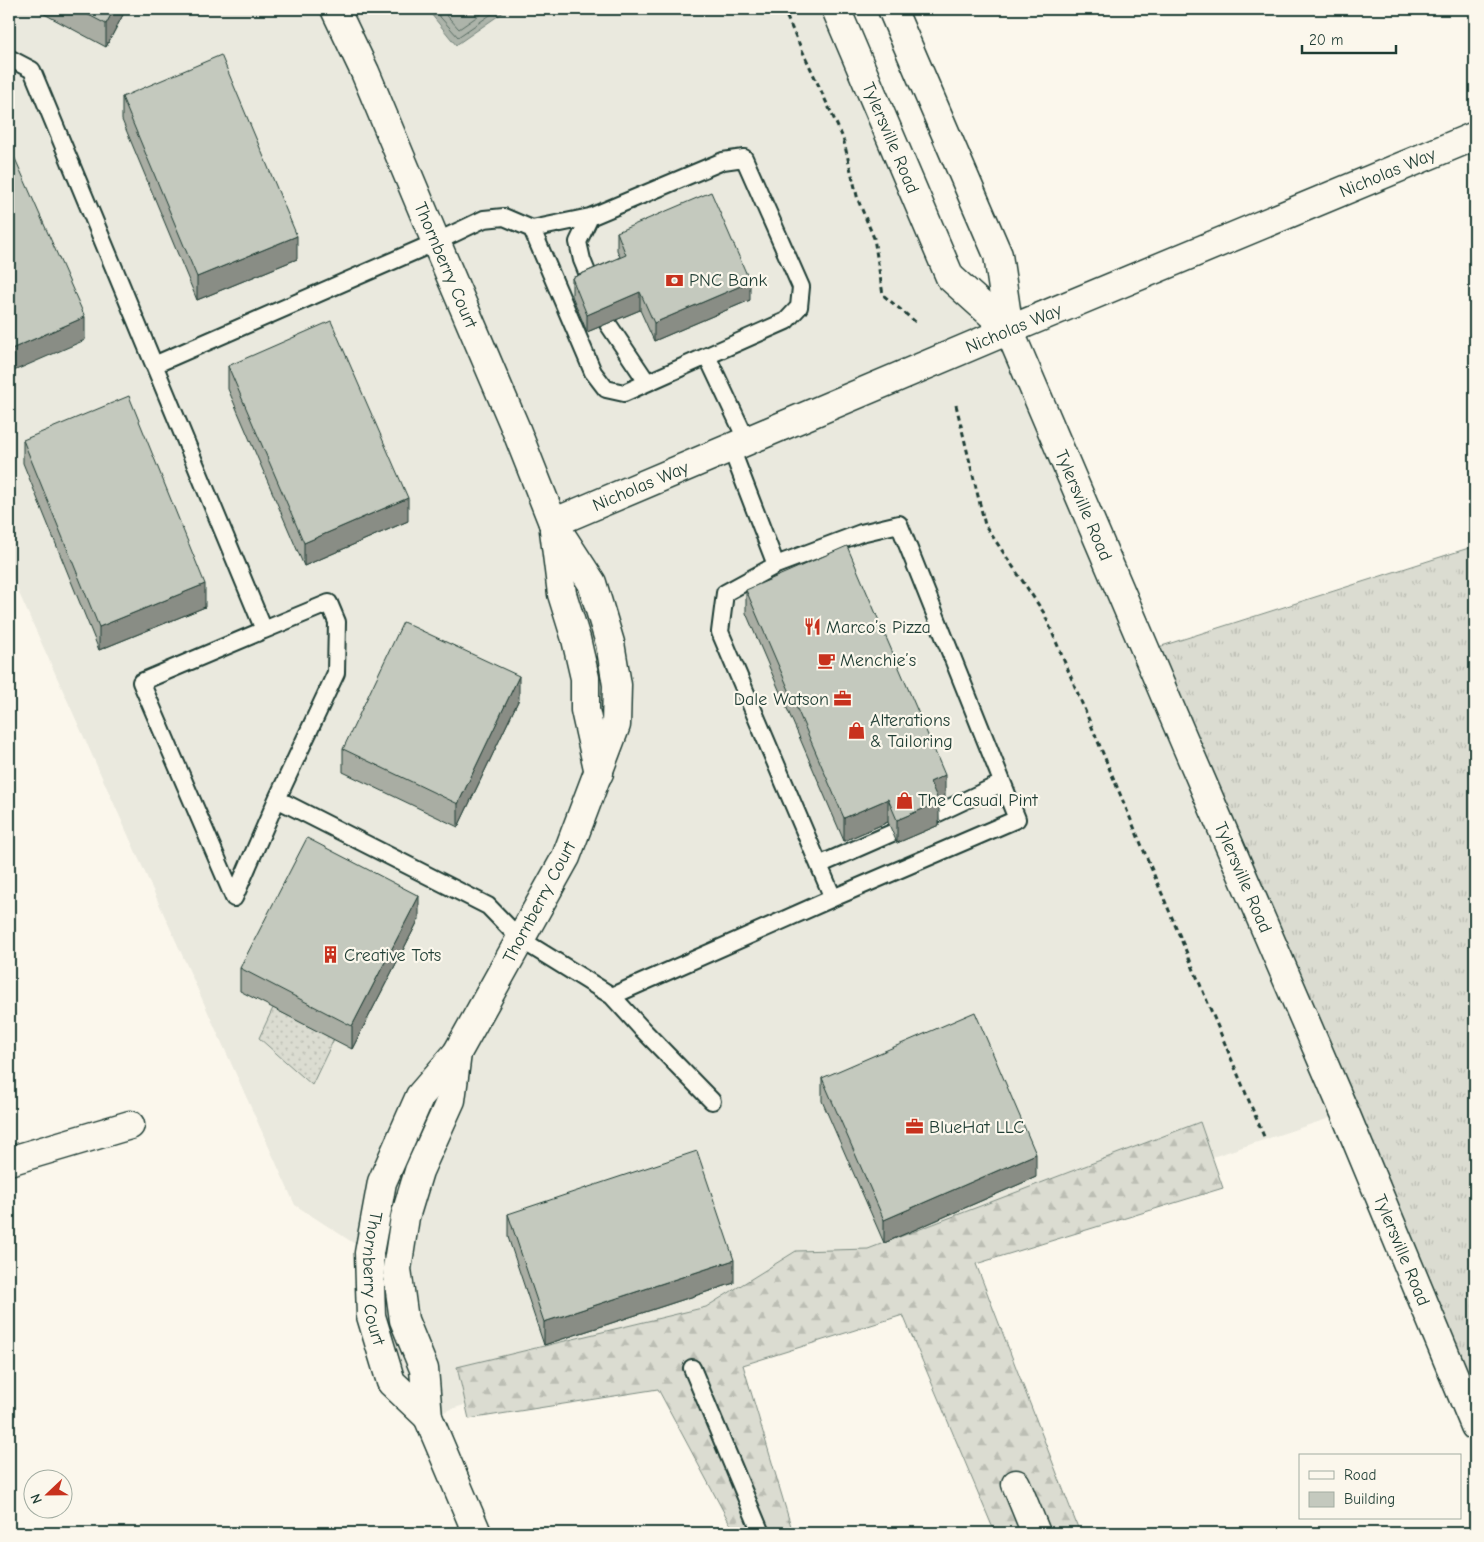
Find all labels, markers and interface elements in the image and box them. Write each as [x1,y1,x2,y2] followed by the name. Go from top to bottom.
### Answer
[1302,22,1395,54] scale bar
[1309,31,1343,49] text: 20 m
[857,79,923,197] street label: Tylersville Road
[1336,143,1440,202] street label: Nicholas Way
[409,199,482,332] street label: Thornberry Court
[665,270,685,290] bank icon: PNC Bank
[689,270,767,291] place label: PNC Bank
[962,299,1066,358] street label: Nicholas Way
[1050,447,1116,564] street label: Tylersville Road
[589,456,693,516] street label: Nicholas Way
[802,617,822,637] restaurant icon: Marco’s Pizza
[826,617,931,638] place label: Marco’s Pizza
[816,650,836,670] cafe icon: Menchie’s
[840,650,916,671] place label: Menchie’s
[734,689,829,710] place label: Dale Watson
[833,689,853,709] office icon: Dale Watson
[870,710,953,752] place label: Alterations & Tailoring
[846,720,866,740] shop icon: Alterations & Tailoring
[894,790,914,810] shop icon: The Casual Pint
[918,790,1038,811] place label: The Casual Pint
[1210,819,1276,936] street label: Tylersville Road
[499,837,581,967] street label: Thornberry Court
[320,945,340,965] building icon: Creative Tots
[344,945,441,966] place label: Creative Tots
[905,1117,925,1137] office icon: BlueHat LLC
[929,1117,1024,1138] place label: BlueHat LLC
[1369,1191,1434,1309] street label: Tylersville Road
[358,1210,389,1349] street label: Thornberry Court
[1299,1454,1462,1520] legend
[1344,1466,1376,1484] text: Road
[22,1470,72,1520] north arrow
[1344,1490,1395,1508] text: Building
[27,1491,46,1506] text: N

